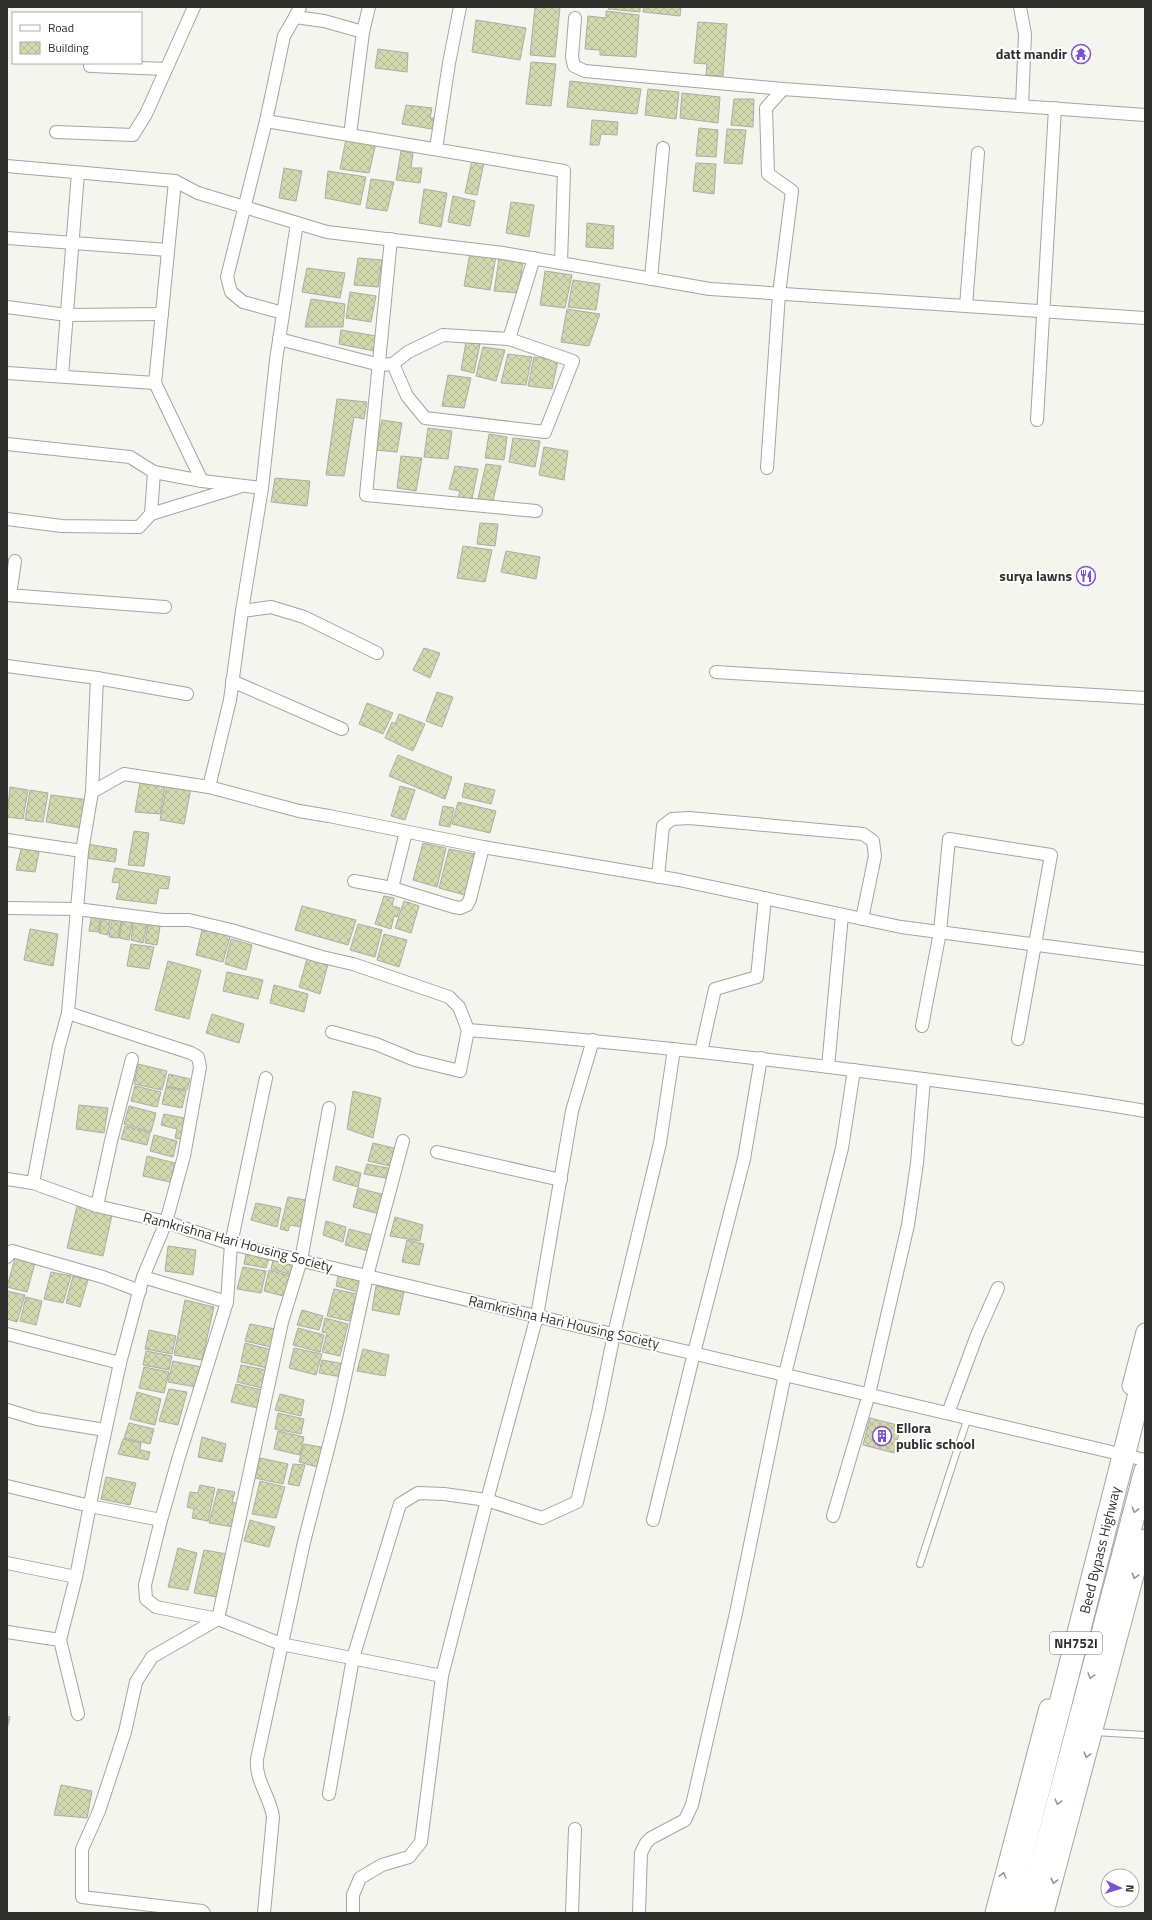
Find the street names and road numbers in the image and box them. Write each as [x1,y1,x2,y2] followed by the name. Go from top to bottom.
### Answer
[141,1206,335,1277] street label: Ramkrishna Hari Housing Society
[467,1289,662,1354] street label: Ramkrishna Hari Housing Society
[1074,1484,1126,1616] street label: Beed Bypass Highway
[1050,1632,1102,1654] road number: NH752I

